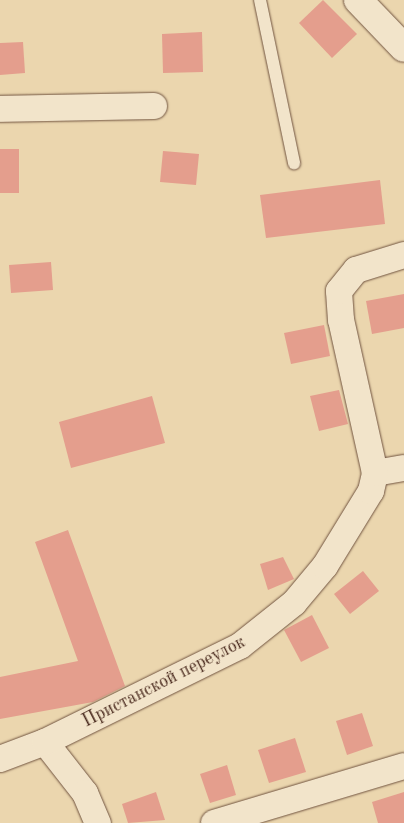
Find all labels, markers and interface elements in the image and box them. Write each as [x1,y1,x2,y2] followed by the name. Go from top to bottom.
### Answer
[79,631,249,733] street label: Пристанской переулок

